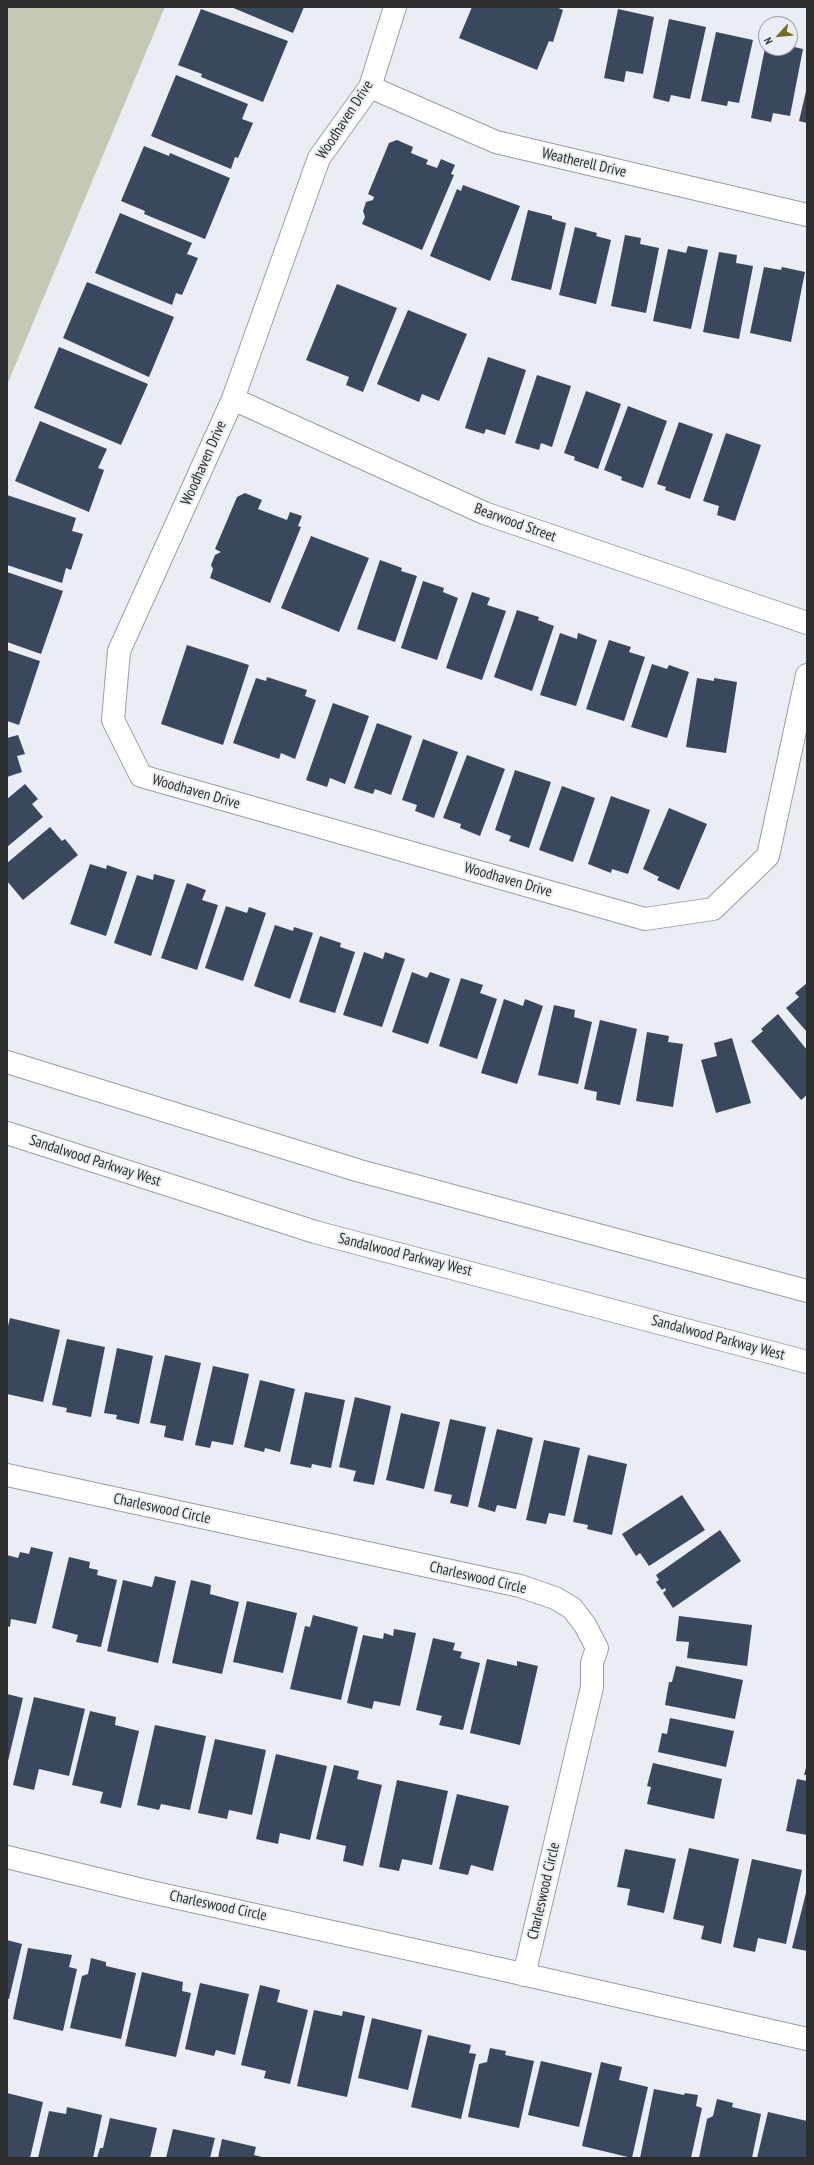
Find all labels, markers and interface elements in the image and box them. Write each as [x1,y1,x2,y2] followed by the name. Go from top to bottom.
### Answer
[758,16,798,56] north arrow
[761,35,776,47] text: N
[313,77,377,163] street label: Woodhaven Drive
[540,145,628,181] street label: Weatherell Drive
[177,418,231,508] street label: Woodhaven Drive
[472,500,558,546] street label: Bearwood Street
[150,771,242,813] street label: Woodhaven Drive
[462,859,554,901] street label: Woodhaven Drive
[27,1131,163,1191] street label: Sandalwood Parkway West
[336,1230,474,1280] street label: Sandalwood Parkway West
[649,1312,787,1364] street label: Sandalwood Parkway West
[112,1490,212,1528] street label: Charleswood Circle
[428,1558,528,1598] street label: Charleswood Circle
[524,1841,564,1941] street label: Charleswood Circle
[168,1887,268,1925] street label: Charleswood Circle

